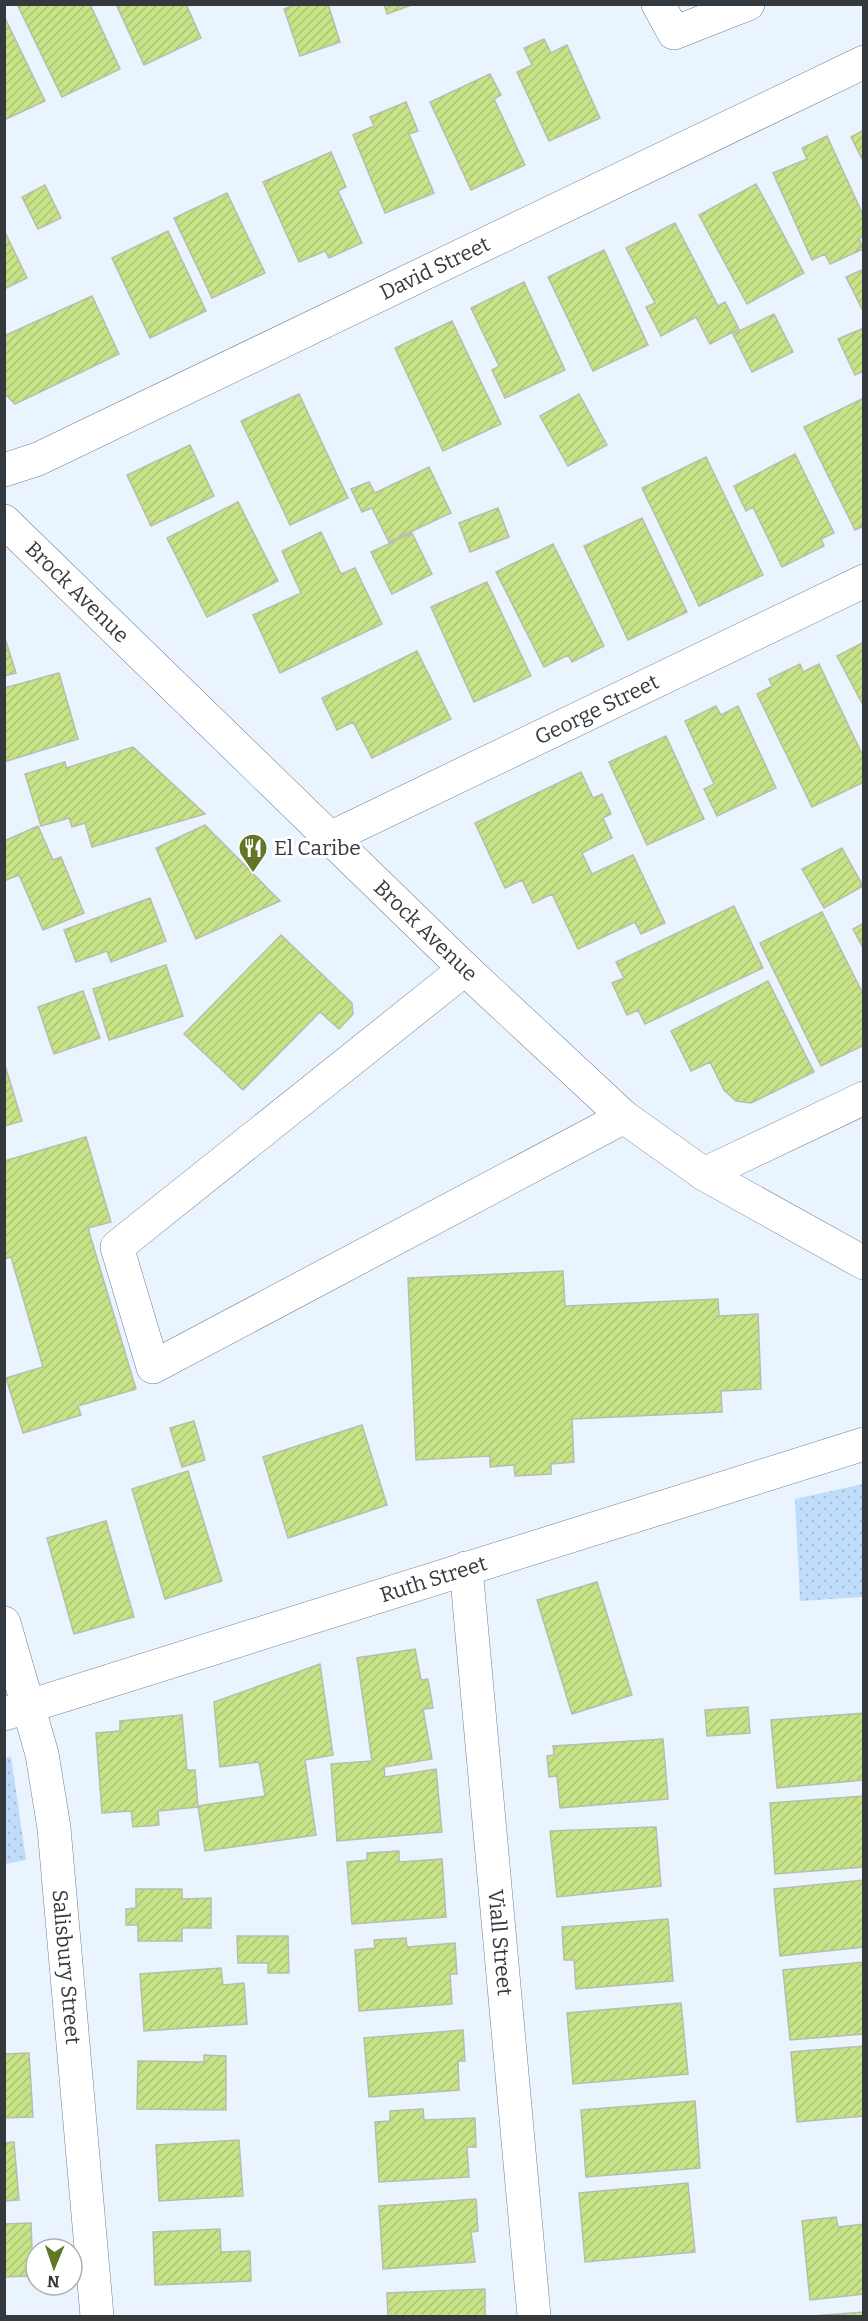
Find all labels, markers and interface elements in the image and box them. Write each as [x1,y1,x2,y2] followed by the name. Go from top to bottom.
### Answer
[376,231,494,306] street label: David Street
[20,536,134,648] street label: Brock Avenue
[531,669,663,750] street label: George Street
[237,832,269,874] restaurant icon: El Caribe
[274,835,361,861] place label: El Caribe
[368,875,483,987] street label: Brock Avenue
[377,1550,490,1608] street label: Ruth Street
[482,1888,518,1997] street label: Viall Street
[46,1889,86,2046] street label: Salisbury Street
[24,2237,84,2297] north arrow
[47,2272,60,2291] text: N

